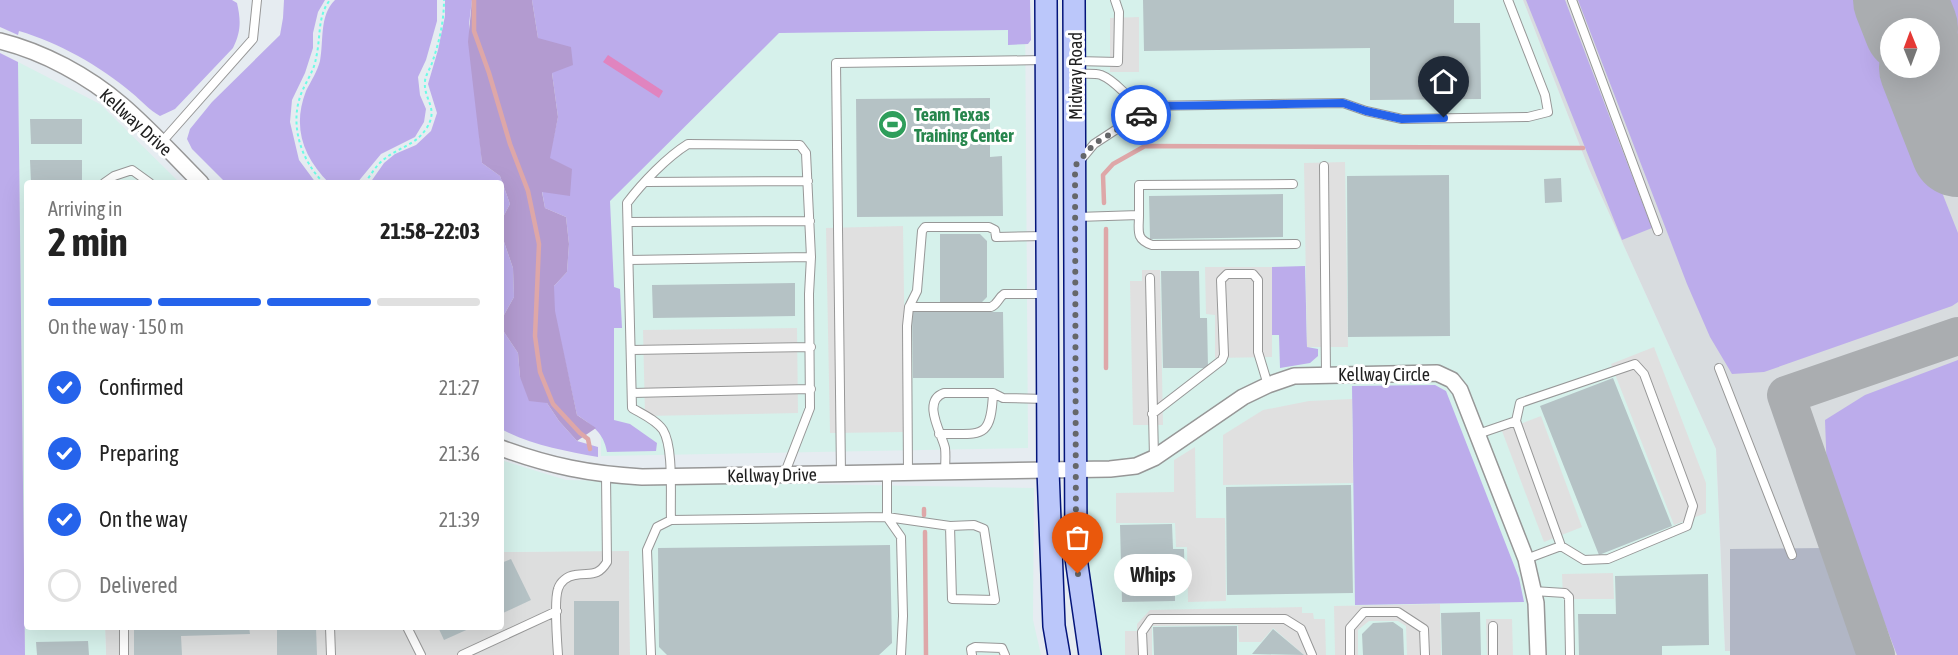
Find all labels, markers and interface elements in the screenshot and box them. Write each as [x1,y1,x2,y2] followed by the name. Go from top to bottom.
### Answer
[1880,18,1940,78] north arrow
[1880,18,1940,78] map controls
[1065,32,1086,120] street label: Midway Road
[1418,56,1469,118] pin
[1427,65,1460,98] icon: home
[96,84,176,160] street label: Kellway Drive
[1111,85,1171,145] courier
[1125,99,1158,132] icon: car
[914,104,1014,146] place label: Team Texas Training Center
[877,108,909,140] sports icon: Team Texas Training Center
[48,197,122,220] text: Arriving in
[380,218,480,244] text: 21:58–22:03
[48,220,128,264] text: 2 min
[48,315,184,338] text: On the way · 150 m
[1338,364,1430,385] street label: Kellway Circle
[48,371,81,404] icon: check
[99,374,184,400] text: Confirmed
[439,376,480,399] text: 21:27
[48,437,81,470] icon: check
[99,440,179,466] text: Preparing
[439,442,480,465] text: 21:36
[727,464,817,486] street label: Kellway Drive
[48,503,81,536] icon: check
[99,506,188,532] text: On the way
[439,508,480,531] text: 21:39
[1052,512,1103,574] pin
[1061,521,1094,554] icon: bag
[1114,553,1192,595] callout: Whips
[1130,563,1176,586] text: Whips
[99,572,178,598] text: Delivered

